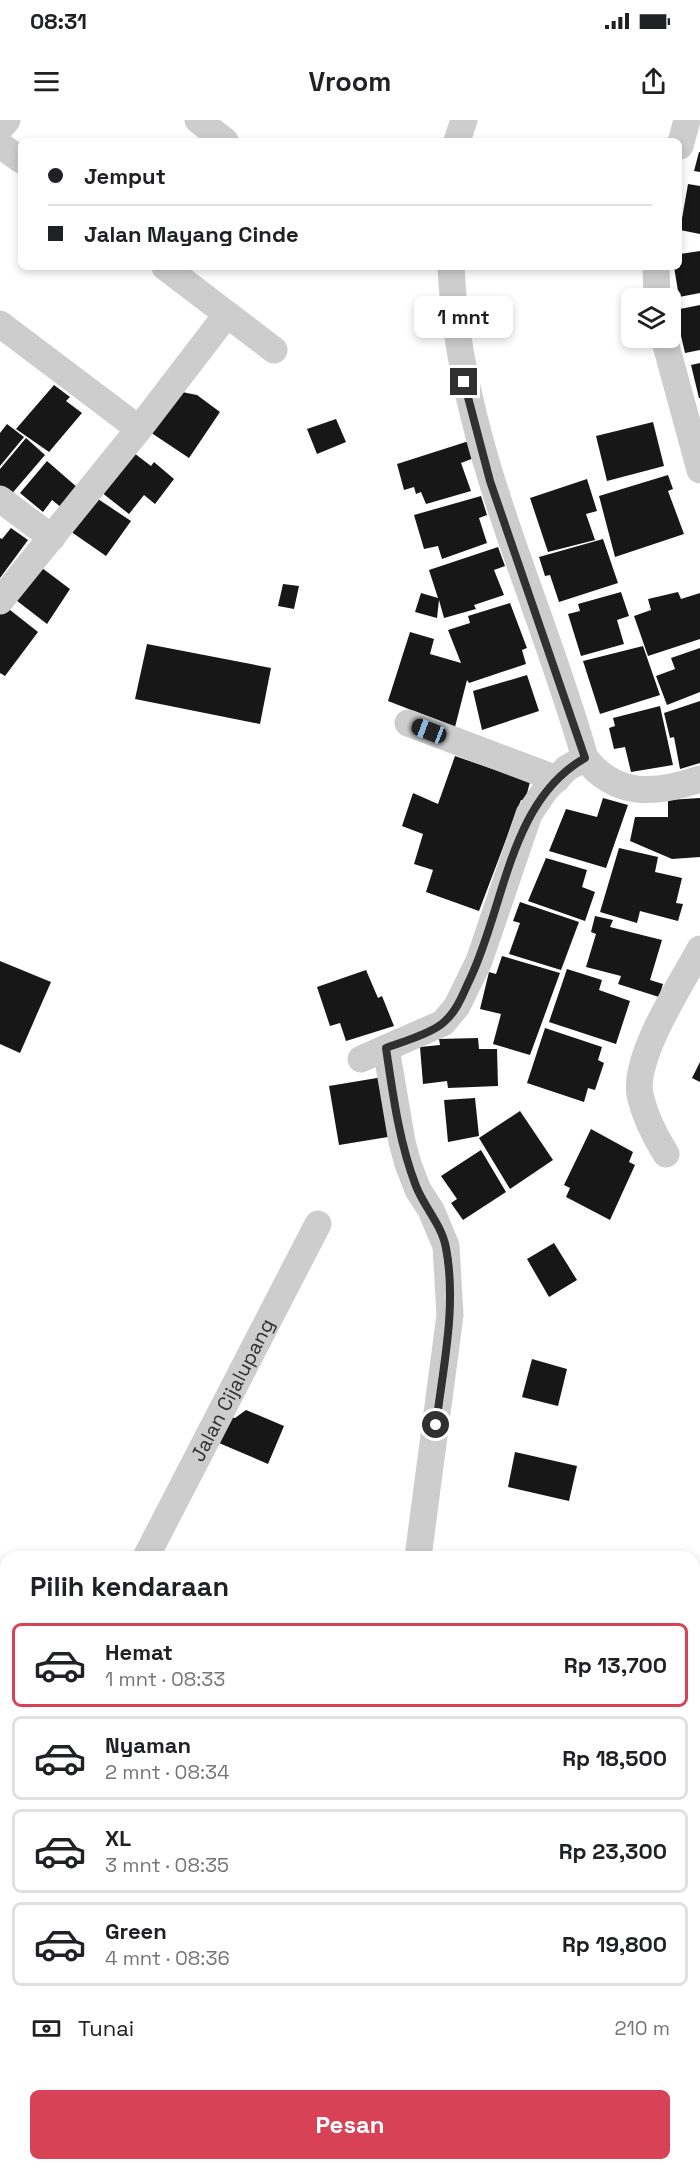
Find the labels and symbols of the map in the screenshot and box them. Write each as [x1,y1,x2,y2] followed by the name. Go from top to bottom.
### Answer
[414,295,514,337] callout: 1 mnt
[450,368,477,395] route end
[409,716,449,746] car
[185,1314,280,1466] street label: Jalan Cijalupang
[422,1411,449,1438] route start

